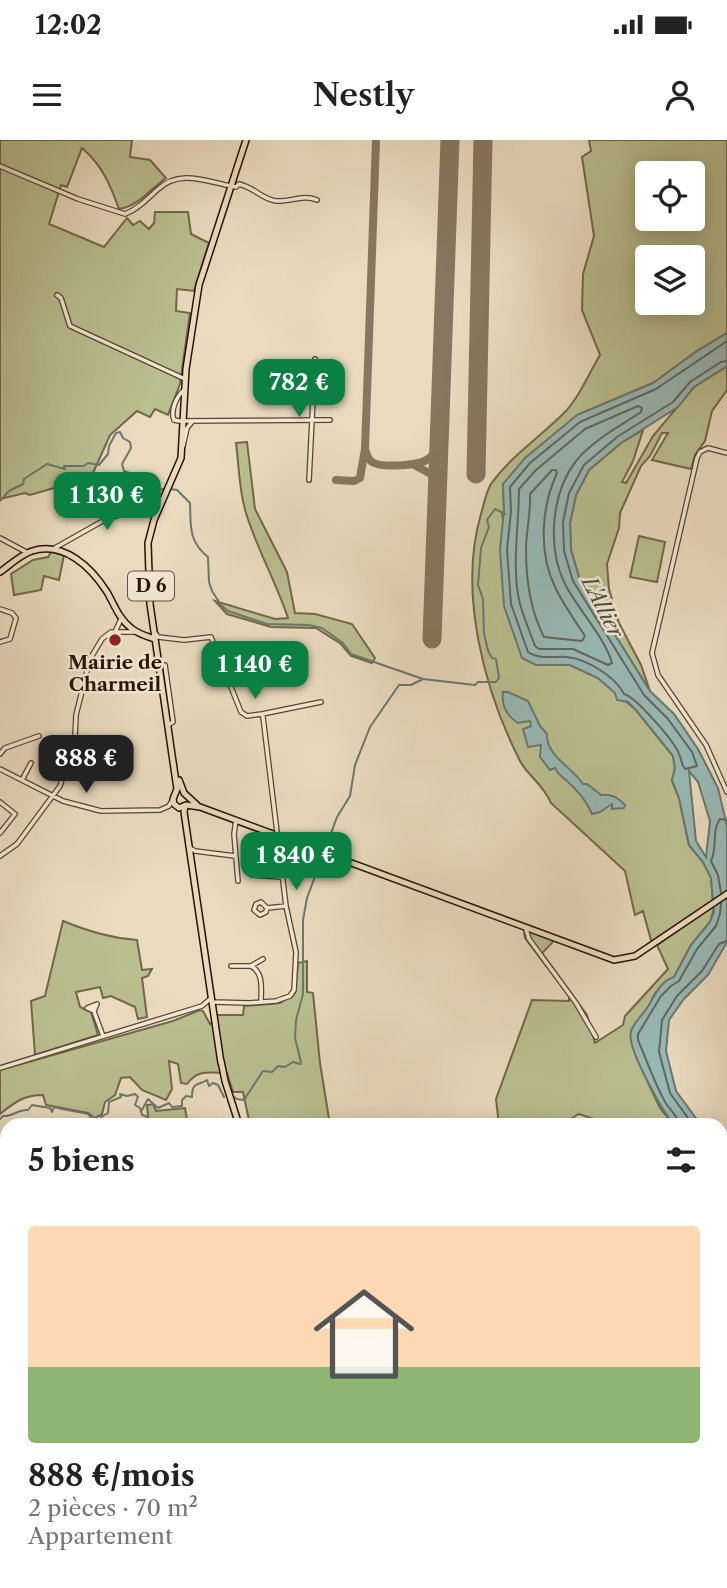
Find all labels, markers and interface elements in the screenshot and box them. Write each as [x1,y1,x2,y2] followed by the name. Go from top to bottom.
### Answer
[35,9,102,41] text: 12:02
[313,75,414,114] text: Nestly
[28,76,66,114] icon: menu
[661,76,699,114] icon: person
[635,161,705,315] map controls
[635,161,705,231] button: locate
[635,245,705,315] button: layers
[250,359,348,419] pin: 782 €
[269,368,329,396] text: 782 €
[42,472,172,532] pin: 1 130 €
[70,481,144,509] text: 1 130 €
[576,570,630,643] water label: L'Allier
[128,572,174,601] road number: D 6
[107,632,123,648] marker: Mairie de Charmeil
[190,642,320,701] pin: 1 140 €
[217,650,293,678] text: 1 140 €
[68,651,162,696] place label: Mairie de Charmeil
[37,736,135,795] pin: 888 €
[55,744,117,772] text: 888 €
[231,832,361,892] pin: 1 840 €
[257,841,335,869] text: 1 840 €
[662,1141,700,1179] icon: filters
[28,1142,135,1179] text: 5 biens
[301,1271,427,1397] icon: home
[28,1457,195,1494] text: 888 €/mois
[28,1494,198,1522] text: 2 pièces · 70 m²
[28,1522,173,1550] text: Appartement

